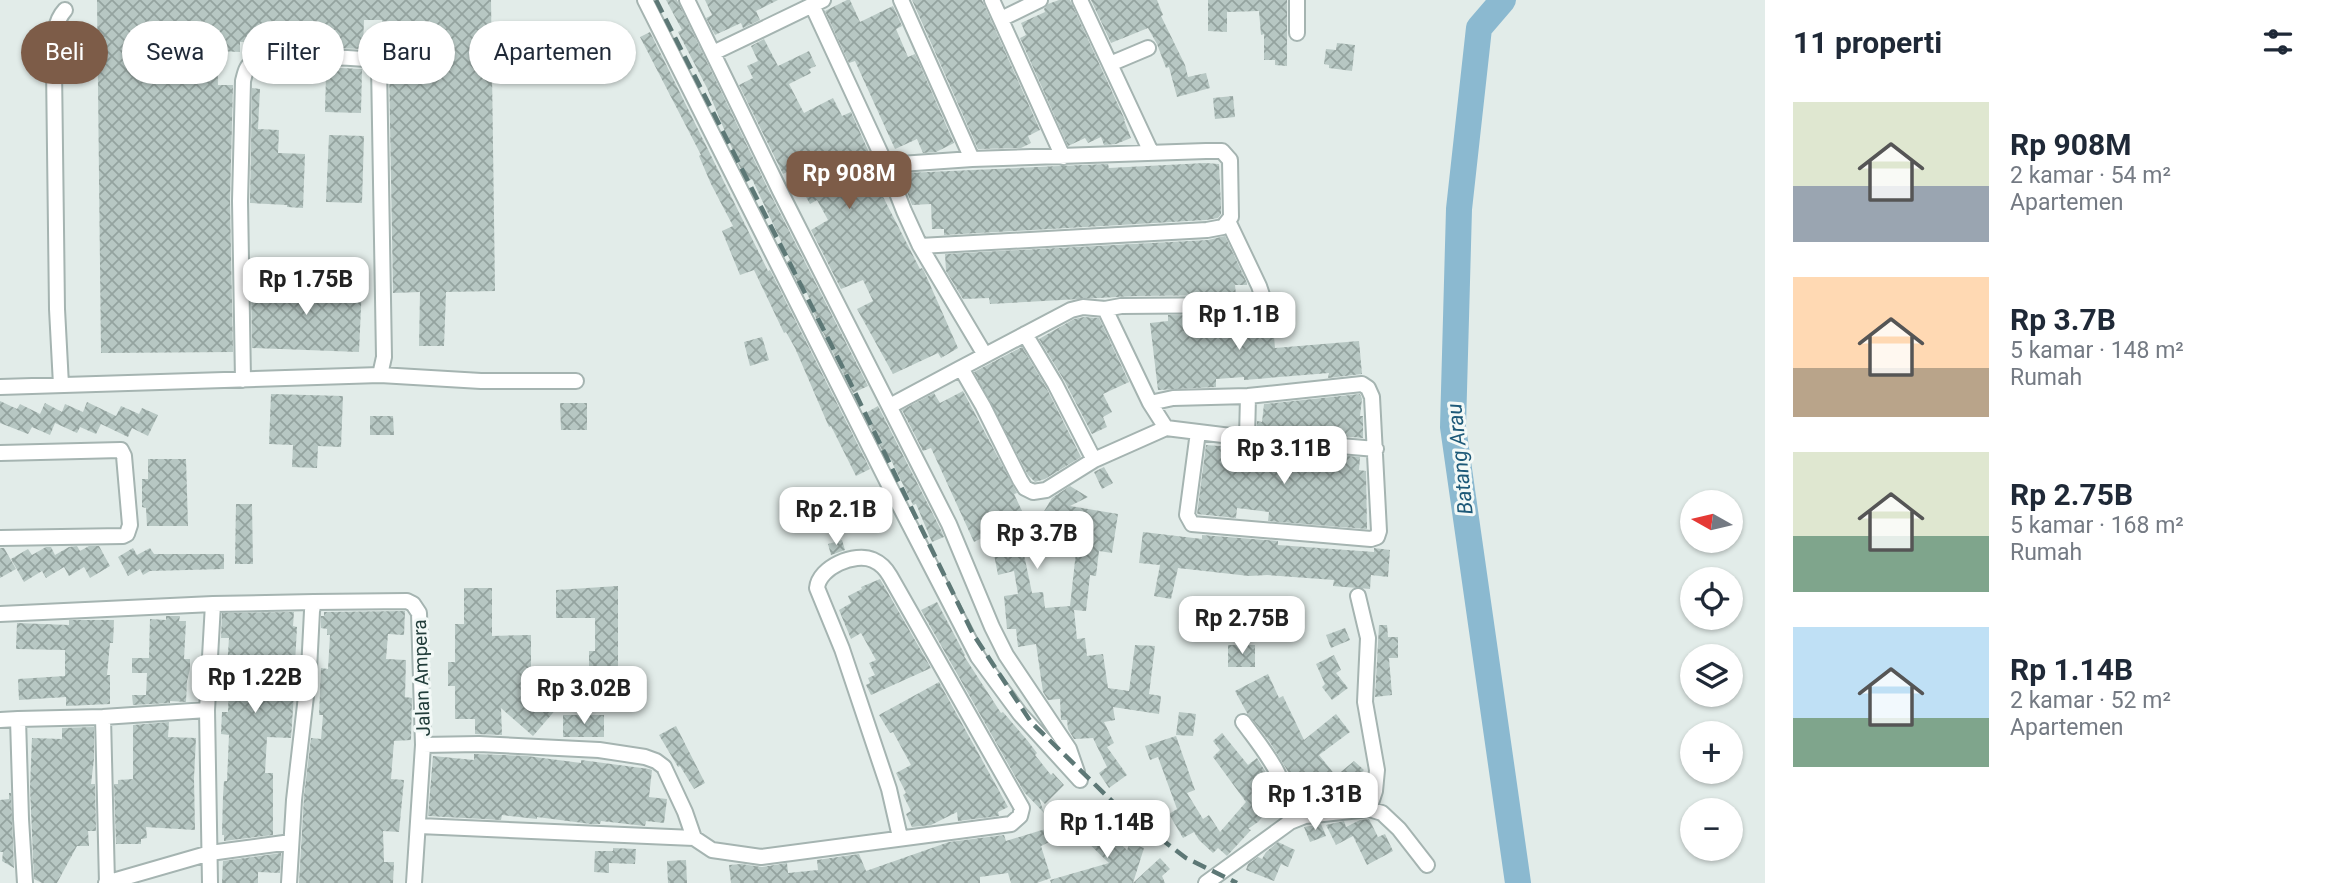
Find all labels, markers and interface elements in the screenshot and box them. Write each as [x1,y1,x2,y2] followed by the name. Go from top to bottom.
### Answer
[21,21,108,84] chip: Beli
[122,21,228,84] chip: Sewa
[242,21,344,84] chip: Filter
[358,21,455,84] chip: Baru
[469,21,636,84] chip: Apartemen
[2259,23,2297,61] icon: filters
[1793,25,1942,60] text: 11 properti
[2010,127,2131,162] text: Rp 908M
[1849,130,1933,214] icon: home
[784,152,914,211] pin: Rp 908M
[802,160,896,187] text: Rp 908M
[2010,162,2171,189] text: 2 kamar · 54 m²
[2010,189,2124,216] text: Apartemen
[234,258,378,317] pin: Rp 1.75B
[259,266,353,293] text: Rp 1.75B
[1174,292,1304,352] pin: Rp 1.1B
[1198,301,1280,328] text: Rp 1.1B
[2010,302,2116,337] text: Rp 3.7B
[1849,305,1933,389] icon: home
[2010,337,2184,364] text: 5 kamar · 148 m²
[2010,364,2082,391] text: Rumah
[1442,402,1478,516] water label: Batang Arau
[1212,426,1356,486] pin: Rp 3.11B
[1237,435,1331,462] text: Rp 3.11B
[2010,477,2133,512] text: Rp 2.75B
[1849,480,1933,564] icon: home
[771,488,901,547] pin: Rp 2.1B
[1680,490,1743,553] north arrow
[1680,490,1743,861] map controls
[795,496,877,523] text: Rp 2.1B
[972,512,1102,571] pin: Rp 3.7B
[2010,512,2184,539] text: 5 kamar · 168 m²
[996,520,1078,547] text: Rp 3.7B
[2010,539,2082,566] text: Rumah
[1680,567,1743,630] button: locate
[1170,596,1314,656] pin: Rp 2.75B
[1195,605,1289,632] text: Rp 2.75B
[408,619,435,737] street label: Jalan Ampera
[1680,644,1743,707] button: layers
[2010,652,2133,687] text: Rp 1.14B
[1849,655,1933,739] icon: home
[183,656,327,715] pin: Rp 1.22B
[208,664,302,691] text: Rp 1.22B
[512,666,656,726] pin: Rp 3.02B
[537,675,631,702] text: Rp 3.02B
[2010,687,2171,714] text: 2 kamar · 52 m²
[2010,714,2124,741] text: Apartemen
[1680,721,1743,784] button: +
[1243,772,1387,832] pin: Rp 1.31B
[1268,781,1362,808] text: Rp 1.31B
[1680,798,1743,861] button: −
[1035,800,1179,860] pin: Rp 1.14B
[1060,809,1154,836] text: Rp 1.14B

